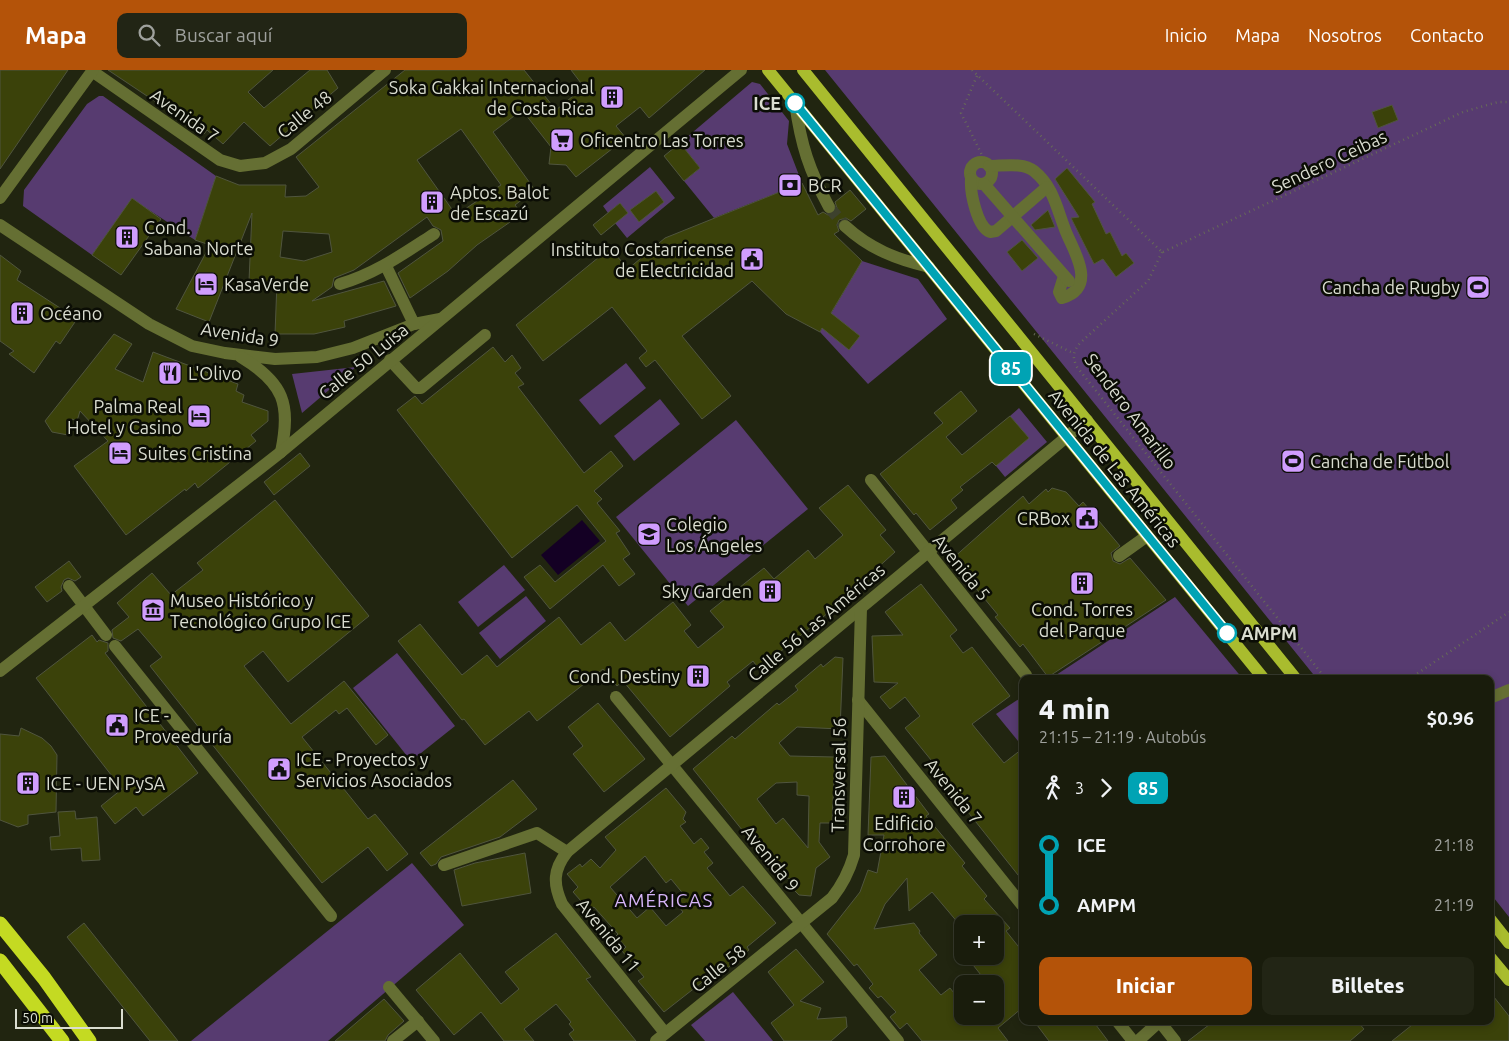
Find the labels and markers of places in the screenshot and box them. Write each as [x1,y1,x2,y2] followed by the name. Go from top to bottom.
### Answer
[389,77,594,118] place label: Soka Gakkai Internacional de Costa Rica
[599,84,625,110] building icon: Soka Gakkai Internacional de Costa Rica
[753,93,781,113] place label: ICE
[785,93,805,113] marker: ICE
[549,127,575,153] supermarket icon: Oficentro Las Torres
[580,130,744,150] place label: Oficentro Las Torres
[777,172,803,198] bank icon: BCR
[808,175,842,195] place label: BCR
[450,182,549,223] place label: Aptos. Balot de Escazú
[419,189,445,215] building icon: Aptos. Balot de Escazú
[144,217,253,258] place label: Cond. Sabana Norte
[114,224,140,250] building icon: Cond. Sabana Norte
[551,239,734,280] place label: Instituto Costarricense de Electricidad
[739,246,765,272] public building icon: Instituto Costarricense de Electricidad
[193,271,219,297] hotel icon: KasaVerde
[224,274,309,294] place label: KasaVerde
[1465,274,1491,300] sports icon: Cancha de Rugby
[1322,277,1460,297] place label: Cancha de Rugby
[9,300,35,326] building icon: Océano
[40,303,102,323] place label: Océano
[157,360,183,386] restaurant icon: L'Olivo
[188,363,242,383] place label: L'Olivo
[67,396,182,437] place label: Palma Real Hotel y Casino
[186,403,212,429] hotel icon: Palma Real Hotel y Casino
[107,440,133,466] hotel icon: Suites Cristina
[138,443,252,463] place label: Suites Cristina
[1280,448,1306,474] sports icon: Cancha de Fútbol
[1310,451,1450,471] place label: Cancha de Fútbol
[1074,505,1100,531] public building icon: CRBox
[1017,508,1070,528] place label: CRBox
[666,514,763,555] place label: Colegio Los Ángeles
[636,521,662,547] school or university icon: Colegio Los Ángeles
[1069,570,1095,596] building icon: Cond. Torres del Parque
[757,578,783,604] building icon: Sky Garden
[662,581,752,601] place label: Sky Garden
[170,590,351,631] place label: Museo Histórico y Tecnológico Grupo ICE
[140,597,166,623] museum icon: Museo Histórico y Tecnológico Grupo ICE
[1031,599,1133,640] place label: Cond. Torres del Parque
[1217,623,1237,643] marker: AMPM
[1241,623,1297,643] place label: AMPM
[685,663,711,689] building icon: Cond. Destiny
[568,666,680,686] place label: Cond. Destiny
[134,705,232,746] place label: ICE - Proveeduría
[104,712,130,738] public building icon: ICE - Proveeduría
[296,749,452,790] place label: ICE - Proyectos y Servicios Asociados
[266,756,292,782] public building icon: ICE - Proyectos y Servicios Asociados
[15,770,41,796] building icon: ICE - UEN PySA
[46,773,166,793] place label: ICE - UEN PySA
[891,784,917,810] building icon: Edificio Corrohore
[862,813,946,854] place label: Edificio Corrohore

